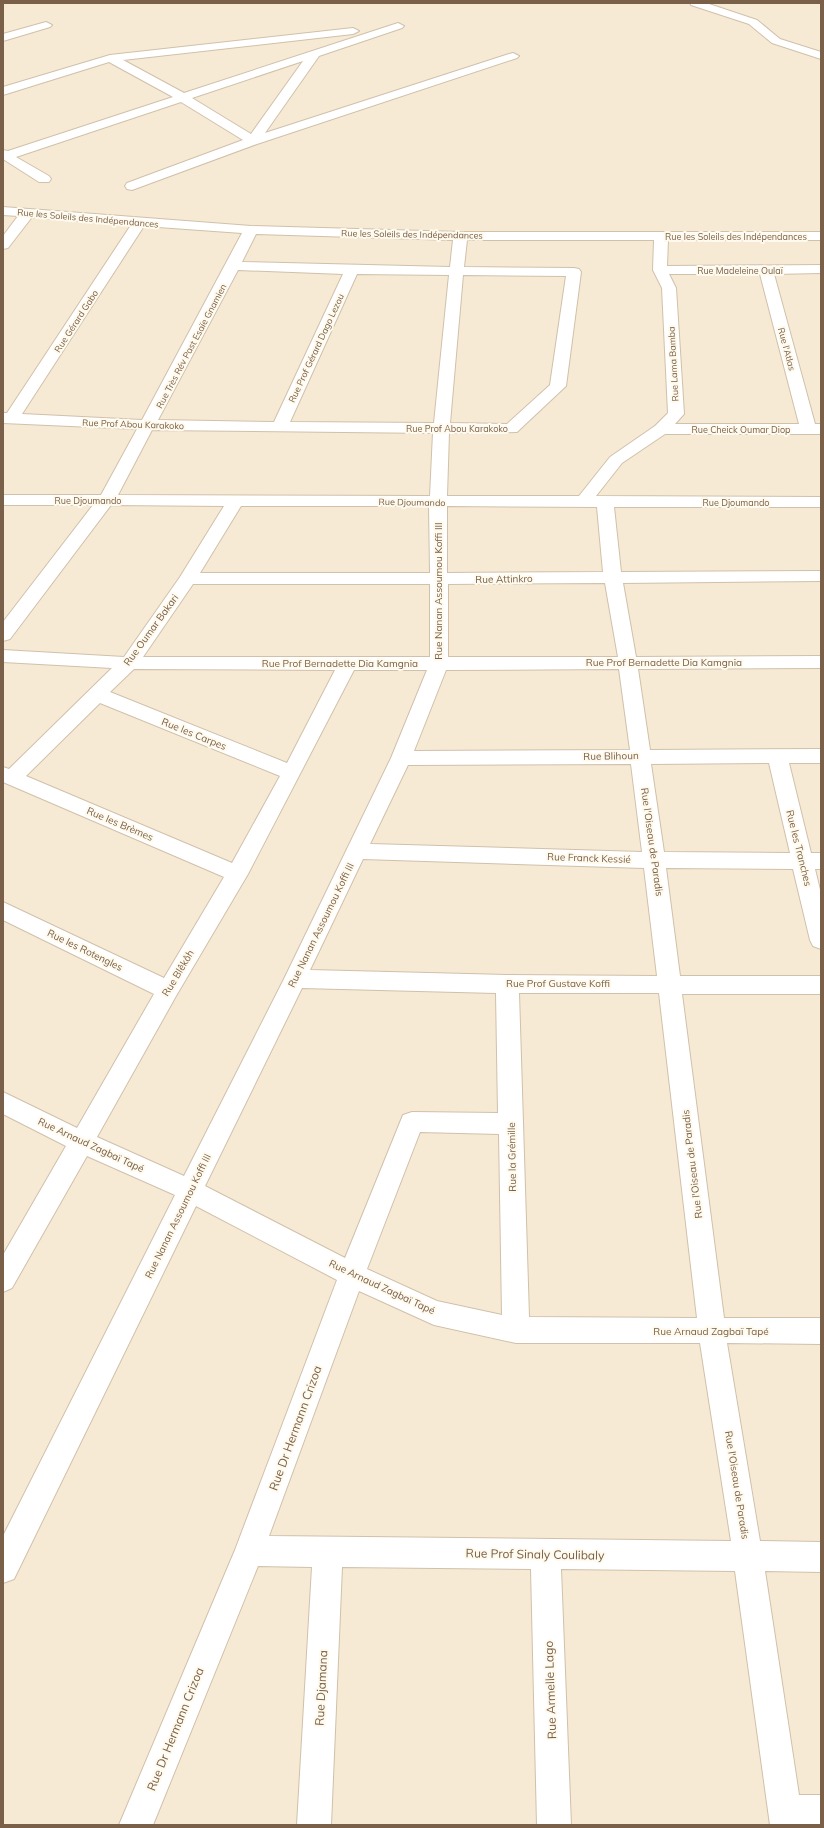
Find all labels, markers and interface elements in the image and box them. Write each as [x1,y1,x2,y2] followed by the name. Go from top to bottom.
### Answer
[17,206,159,230] street label: Rue les Soleils des Indépendances
[341,227,483,241] street label: Rue les Soleils des Indépendances
[665,231,807,242] street label: Rue les Soleils des Indépendances
[697,265,784,276] street label: Rue Madeleine Oulaï
[153,282,229,410] street label: Rue Très Rév Past Esaïe Gnamien
[52,288,100,354] street label: Rue Gérard Gabo
[286,292,346,404] street label: Rue Prof Gérard Dago Lezou
[666,326,680,402] street label: Rue Lama Bamba
[776,326,798,372] street label: Rue l'Atlas
[82,417,184,431] street label: Rue Prof Abou Karakoko
[406,423,508,434] street label: Rue Prof Abou Karakoko
[691,424,791,435] street label: Rue Cheick Oumar Diop
[55,495,121,506] street label: Rue Djoumando
[378,496,446,508] street label: Rue Djoumando
[703,497,769,508] street label: Rue Djoumando
[432,522,445,660] street label: Rue Nanan Assoumou Koffi III
[475,572,533,586] street label: Rue Attinkro
[121,592,181,668] street label: Rue Oumar Bakari
[586,656,742,669] street label: Rue Prof Bernadette Dia Kamgnia
[262,657,418,670] street label: Rue Prof Bernadette Dia Kamgnia
[160,715,228,753] street label: Rue les Carpes
[583,749,639,763] street label: Rue Blihoun
[638,787,666,897] street label: Rue l'Oiseau de Paradis
[85,804,155,844] street label: Rue les Brèmes
[783,809,815,887] street label: Rue les Tranches
[547,850,631,866] street label: Rue Franck Kessié
[285,860,357,990] street label: Rue Nanan Assoumou Koffi III
[45,926,125,974] street label: Rue les Rotengles
[159,947,197,999] street label: Rue Blêkôh
[506,977,610,990] street label: Rue Prof Gustave Koffi
[679,1109,705,1219] street label: Rue l'Oiseau de Paradis
[36,1115,146,1175] street label: Rue Arnaud Zagbaï Tapé
[505,1122,519,1192] street label: Rue la Grémille
[142,1151,214,1281] street label: Rue Nanan Assoumou Koffi III
[327,1257,437,1317] street label: Rue Arnaud Zagbaï Tapé
[653,1325,769,1338] street label: Rue Arnaud Zagbaï Tapé
[265,1363,325,1493] street label: Rue Dr Hermann Crizoa
[722,1430,752,1540] street label: Rue l'Oiseau de Paradis
[466,1545,605,1563] street label: Rue Prof Sinaly Coulibaly
[541,1640,559,1739] street label: Rue Armelle Lago
[312,1650,330,1726] street label: Rue Djamana
[143,1665,207,1793] street label: Rue Dr Hermann Crizoa

